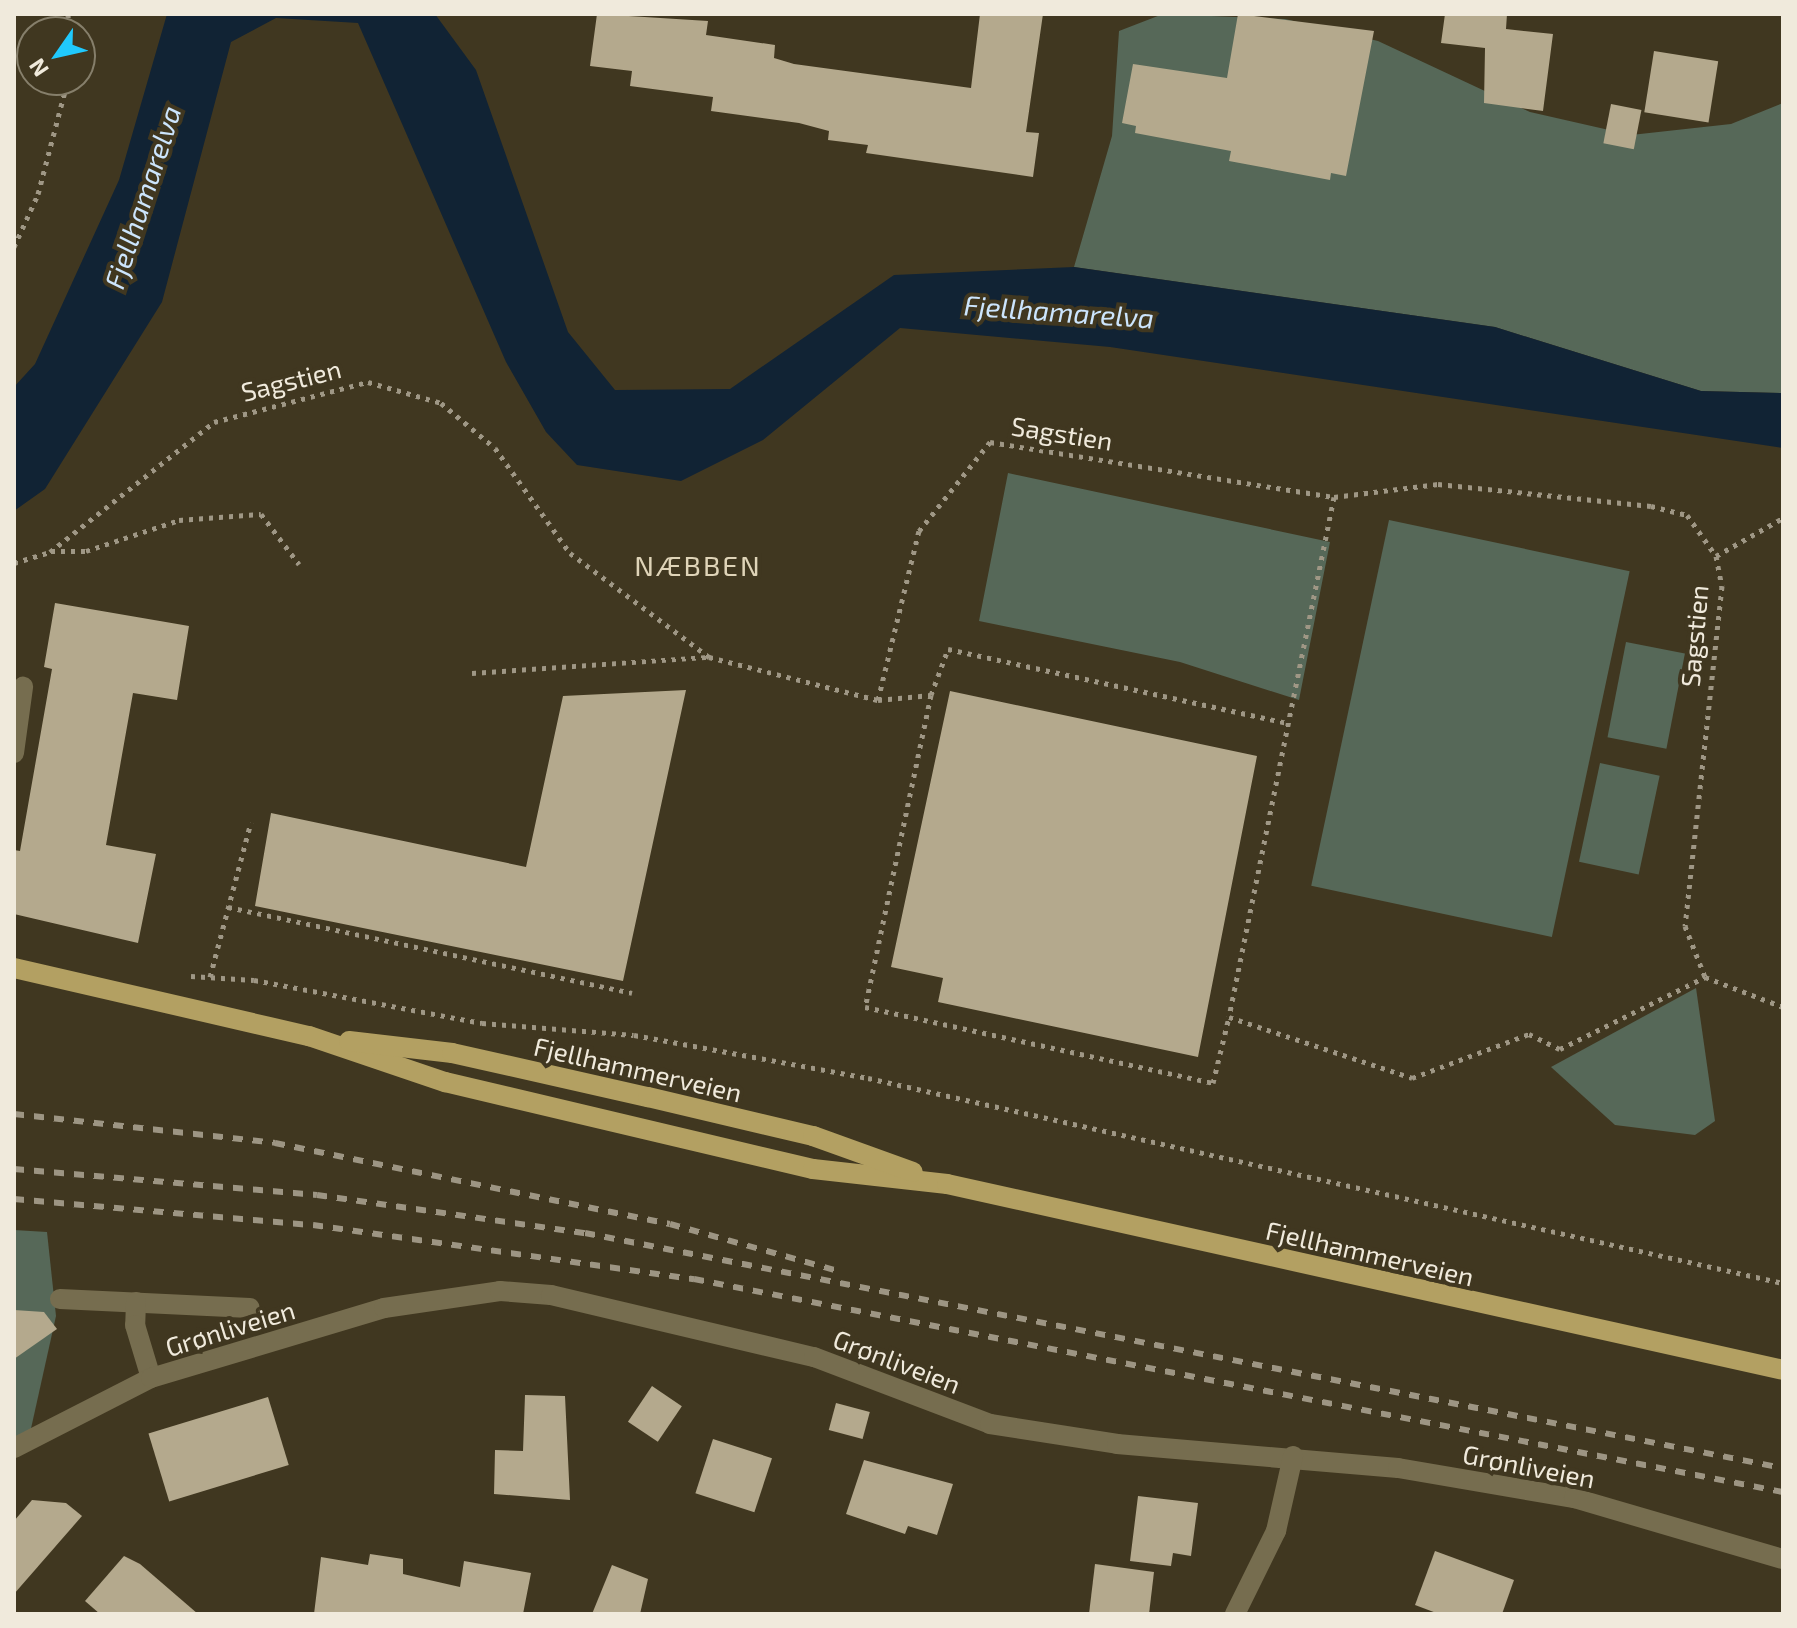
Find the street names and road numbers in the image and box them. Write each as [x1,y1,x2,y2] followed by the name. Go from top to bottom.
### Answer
[238,353,344,407] street label: Sagstien
[1009,410,1115,456] street label: Sagstien
[1674,584,1714,688] street label: Sagstien
[531,1030,745,1108] street label: Fjellhammerveien
[1263,1214,1477,1292] street label: Fjellhammerveien
[161,1294,299,1362] street label: Grønliveien
[829,1322,965,1400] street label: Grønliveien
[1460,1438,1598,1494] street label: Grønliveien

